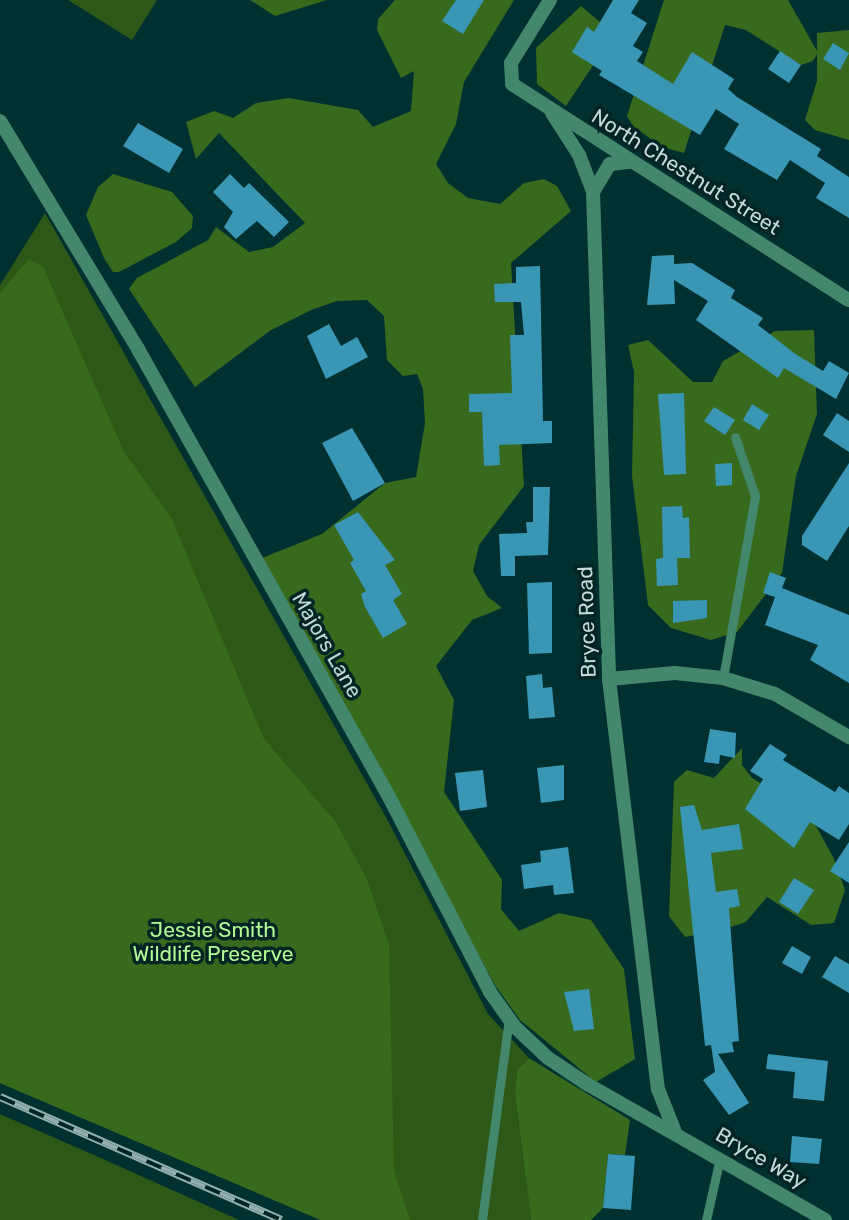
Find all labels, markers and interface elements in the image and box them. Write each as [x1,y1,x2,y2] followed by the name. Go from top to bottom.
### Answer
[587,104,785,240] street label: North Chestnut Street
[572,566,602,678] street label: Bryce Road
[287,588,367,702] street label: Majors Lane
[133,917,293,967] park label: Jessie Smith Wildlife Preserve
[711,1122,811,1194] street label: Bryce Way

